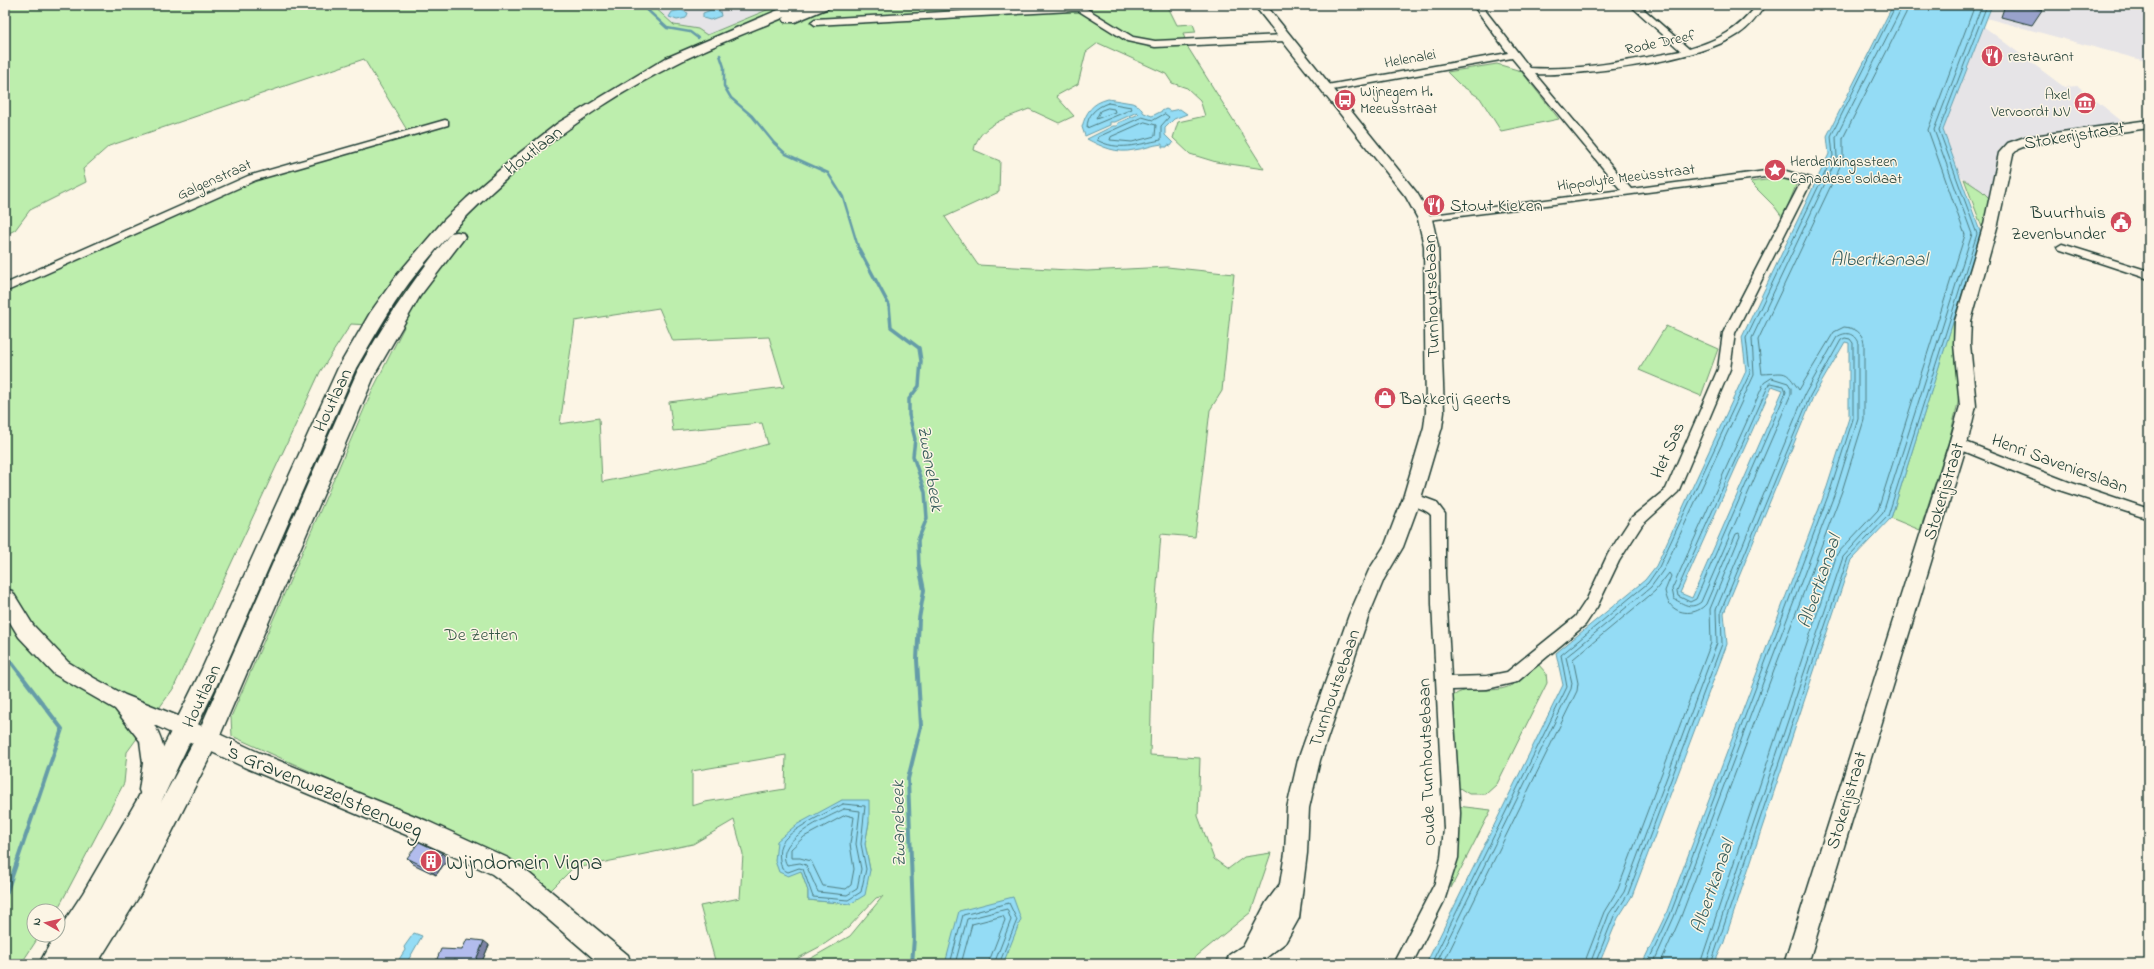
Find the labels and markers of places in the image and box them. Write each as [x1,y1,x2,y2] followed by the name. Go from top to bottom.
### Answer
[1979,43,2005,69] restaurant icon: restaurant
[2008,46,2074,68] place label: restaurant
[1360,81,1437,120] place label: Wijnegem H. Meeusstraat
[1990,84,2071,123] place label: Axel Vervoordt NV
[1332,87,1358,113] bus stop icon: Wijnegem H. Meeusstraat
[2072,90,2098,116] museum icon: Axel Vervoordt NV
[1790,151,1902,190] place label: Herdenkingssteen Canadese soldaat
[1762,157,1788,183] place icon: Herdenkingssteen Canadese soldaat
[1421,192,1447,218] restaurant icon: Stout Kieken
[1450,194,1543,220] place label: Stout Kieken
[2011,201,2106,248] place label: Buurthuis Zevenbunder
[2108,209,2134,235] public building icon: Buurthuis Zevenbunder
[1372,385,1398,411] shop icon: Bakkerij Geerts
[1399,387,1511,413] place label: Bakkerij Geerts
[418,848,444,874] building icon: Wijndomein Vigna
[446,848,602,881] place label: Wijndomein Vigna

